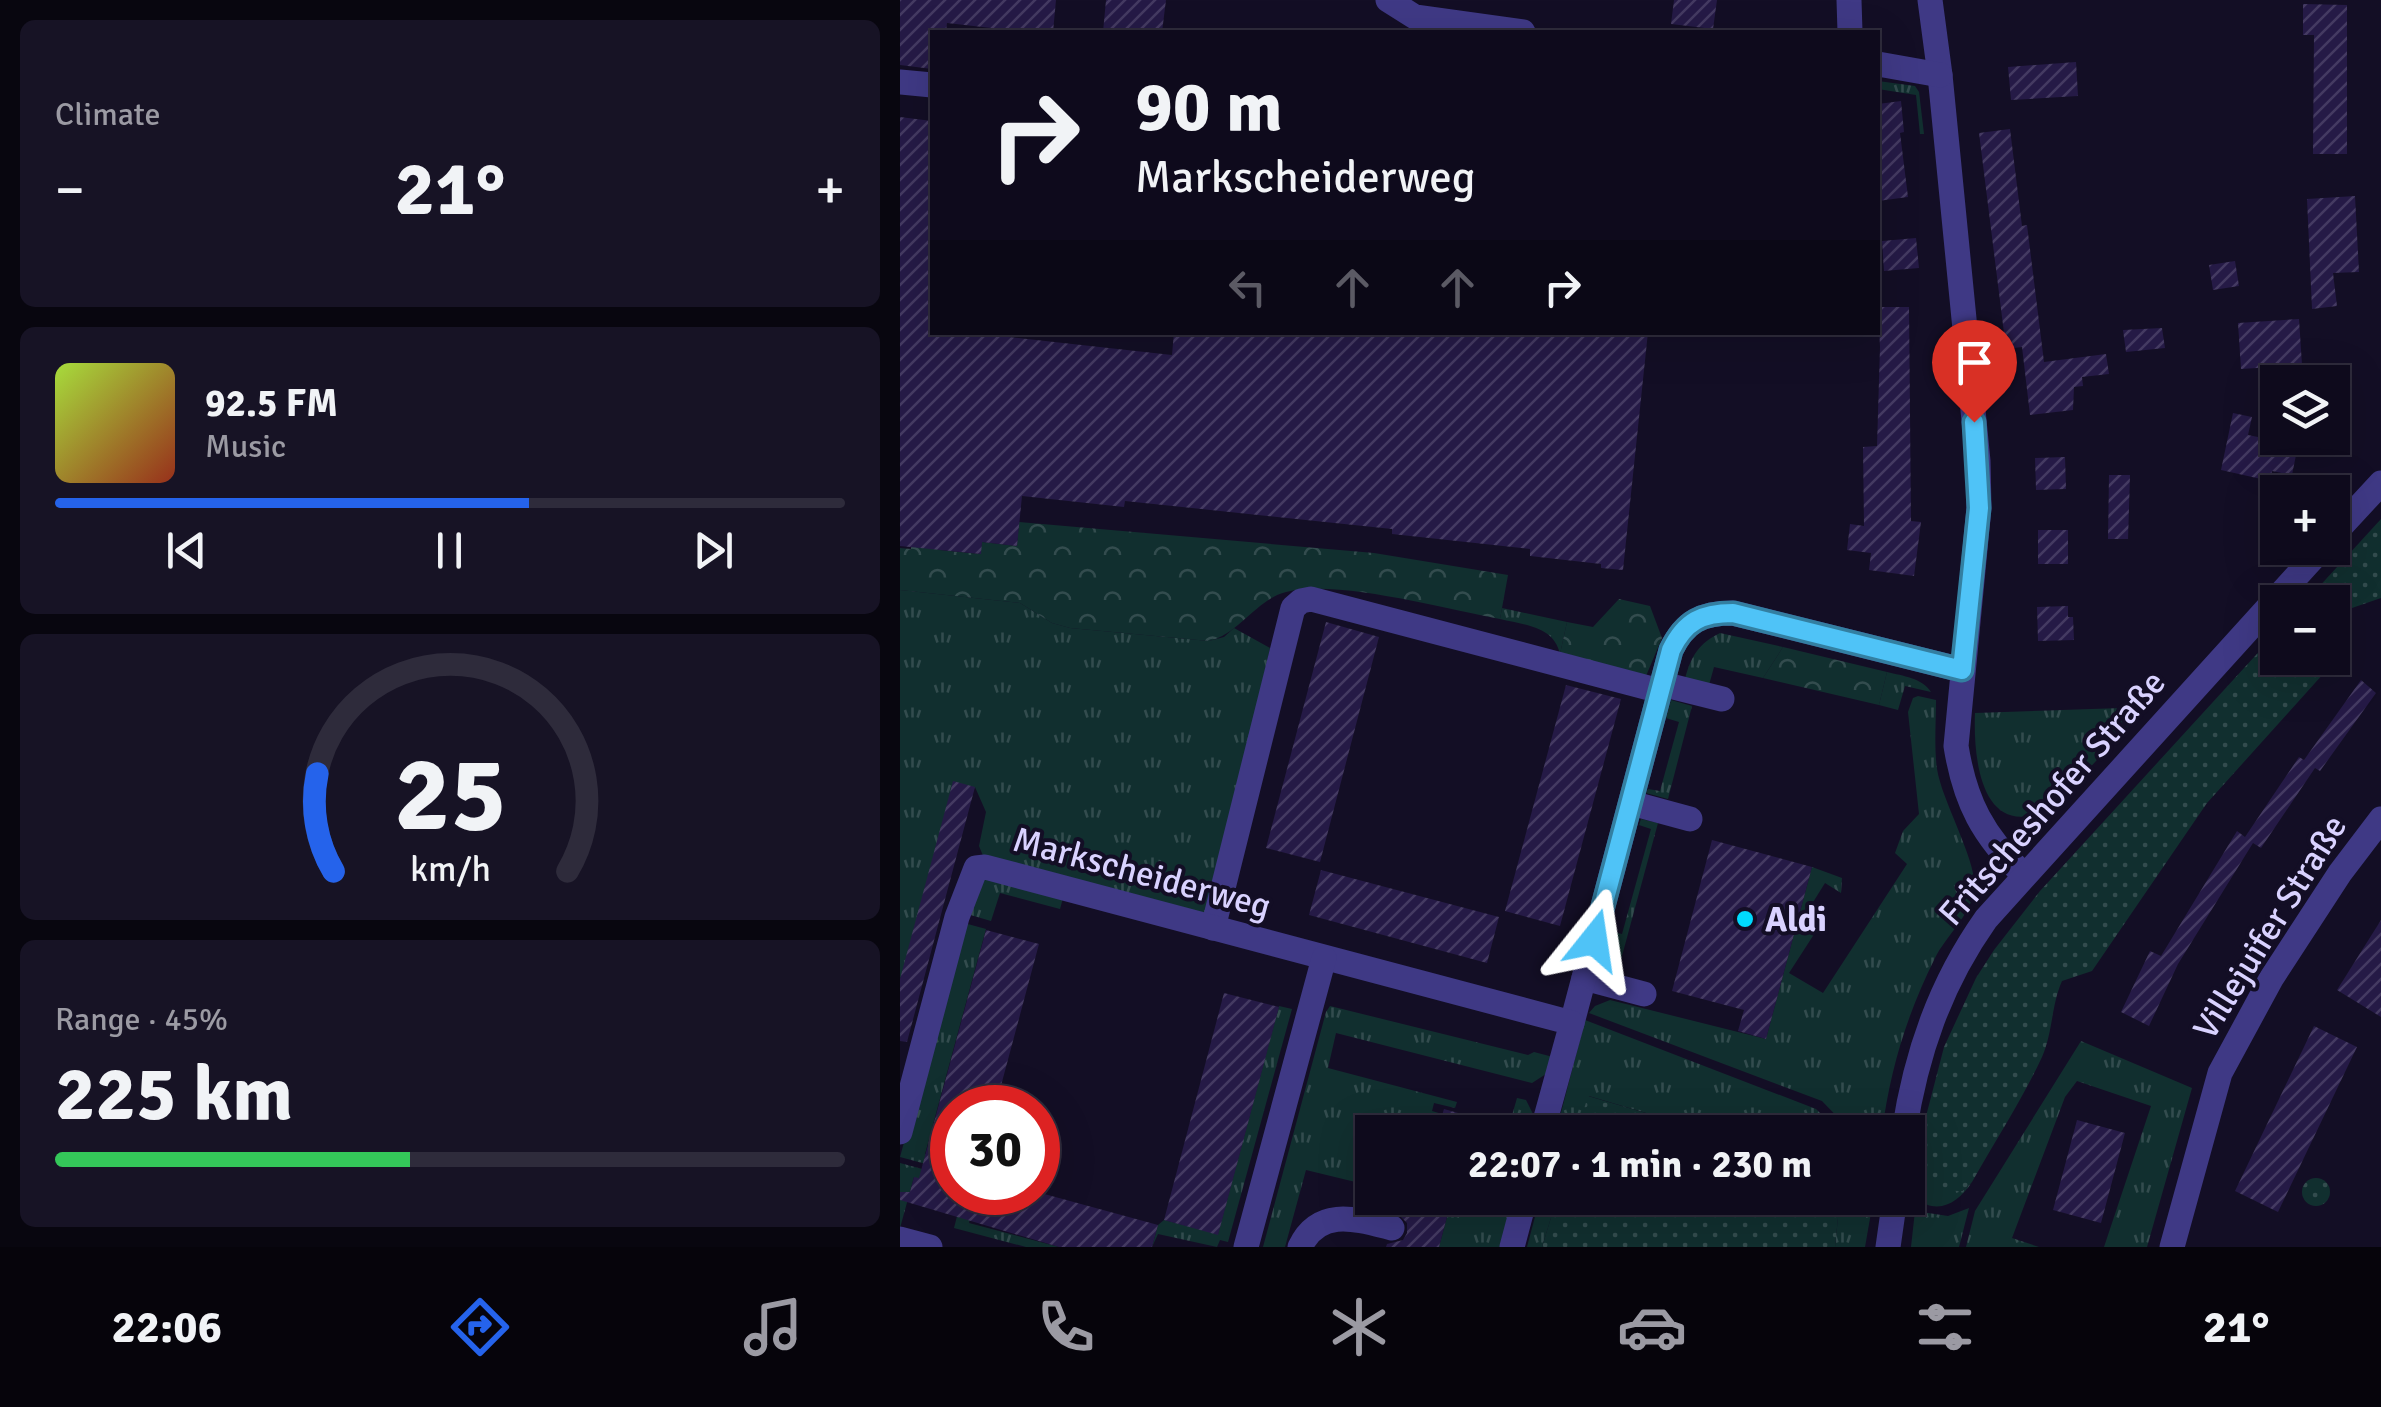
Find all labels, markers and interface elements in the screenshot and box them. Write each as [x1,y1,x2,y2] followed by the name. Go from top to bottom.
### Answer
[1135,64,1283,150] text: 90 m
[970,70,1100,200] icon: right
[55,95,161,134] text: Climate
[395,143,506,236] text: 21°
[1135,150,1476,205] text: Markscheiderweg
[55,156,85,224] text: −
[815,156,845,224] text: +
[1220,260,1275,315] icon: left
[1325,260,1380,315] icon: ahead
[1430,260,1485,315] icon: ahead
[1535,260,1590,315] icon: right
[1932,320,2017,423] pin
[1947,335,2002,390] icon: arrive
[2260,365,2350,675] map controls
[2260,365,2350,455] button: layers
[205,380,338,427] text: 92.5 FM
[205,427,286,466] text: Music
[2260,475,2350,565] button: +
[159,523,214,578] icon: previous
[422,523,477,578] icon: pause
[686,523,741,578] icon: next
[2260,585,2350,675] button: −
[1929,662,2175,934] street label: Fritscheshofer Straße
[394,731,506,859] text: 25
[2184,807,2356,1047] street label: Villejuifer Straße
[1009,818,1275,928] street label: Markscheiderweg
[410,847,490,891] text: km/h
[1542,888,1646,992] position arrow
[1765,898,1827,941] place label: Aldi
[1734,908,1756,930] marker: Aldi
[55,1000,228,1039] text: Range · 45%
[55,1048,293,1141] text: 225 km
[930,1085,1060,1215] speed limit sign: 30
[1468,1141,1812,1188] text: 22:07 · 1 min · 230 m
[445,1292,515,1362] icon: directions
[738,1292,808,1362] icon: music
[1031,1292,1101,1362] icon: phone
[1324,1292,1394,1362] icon: climate
[1617,1292,1687,1362] icon: car
[1910,1292,1980,1362] icon: filters
[111,1300,222,1355] text: 22:06
[2203,1300,2269,1355] text: 21°

